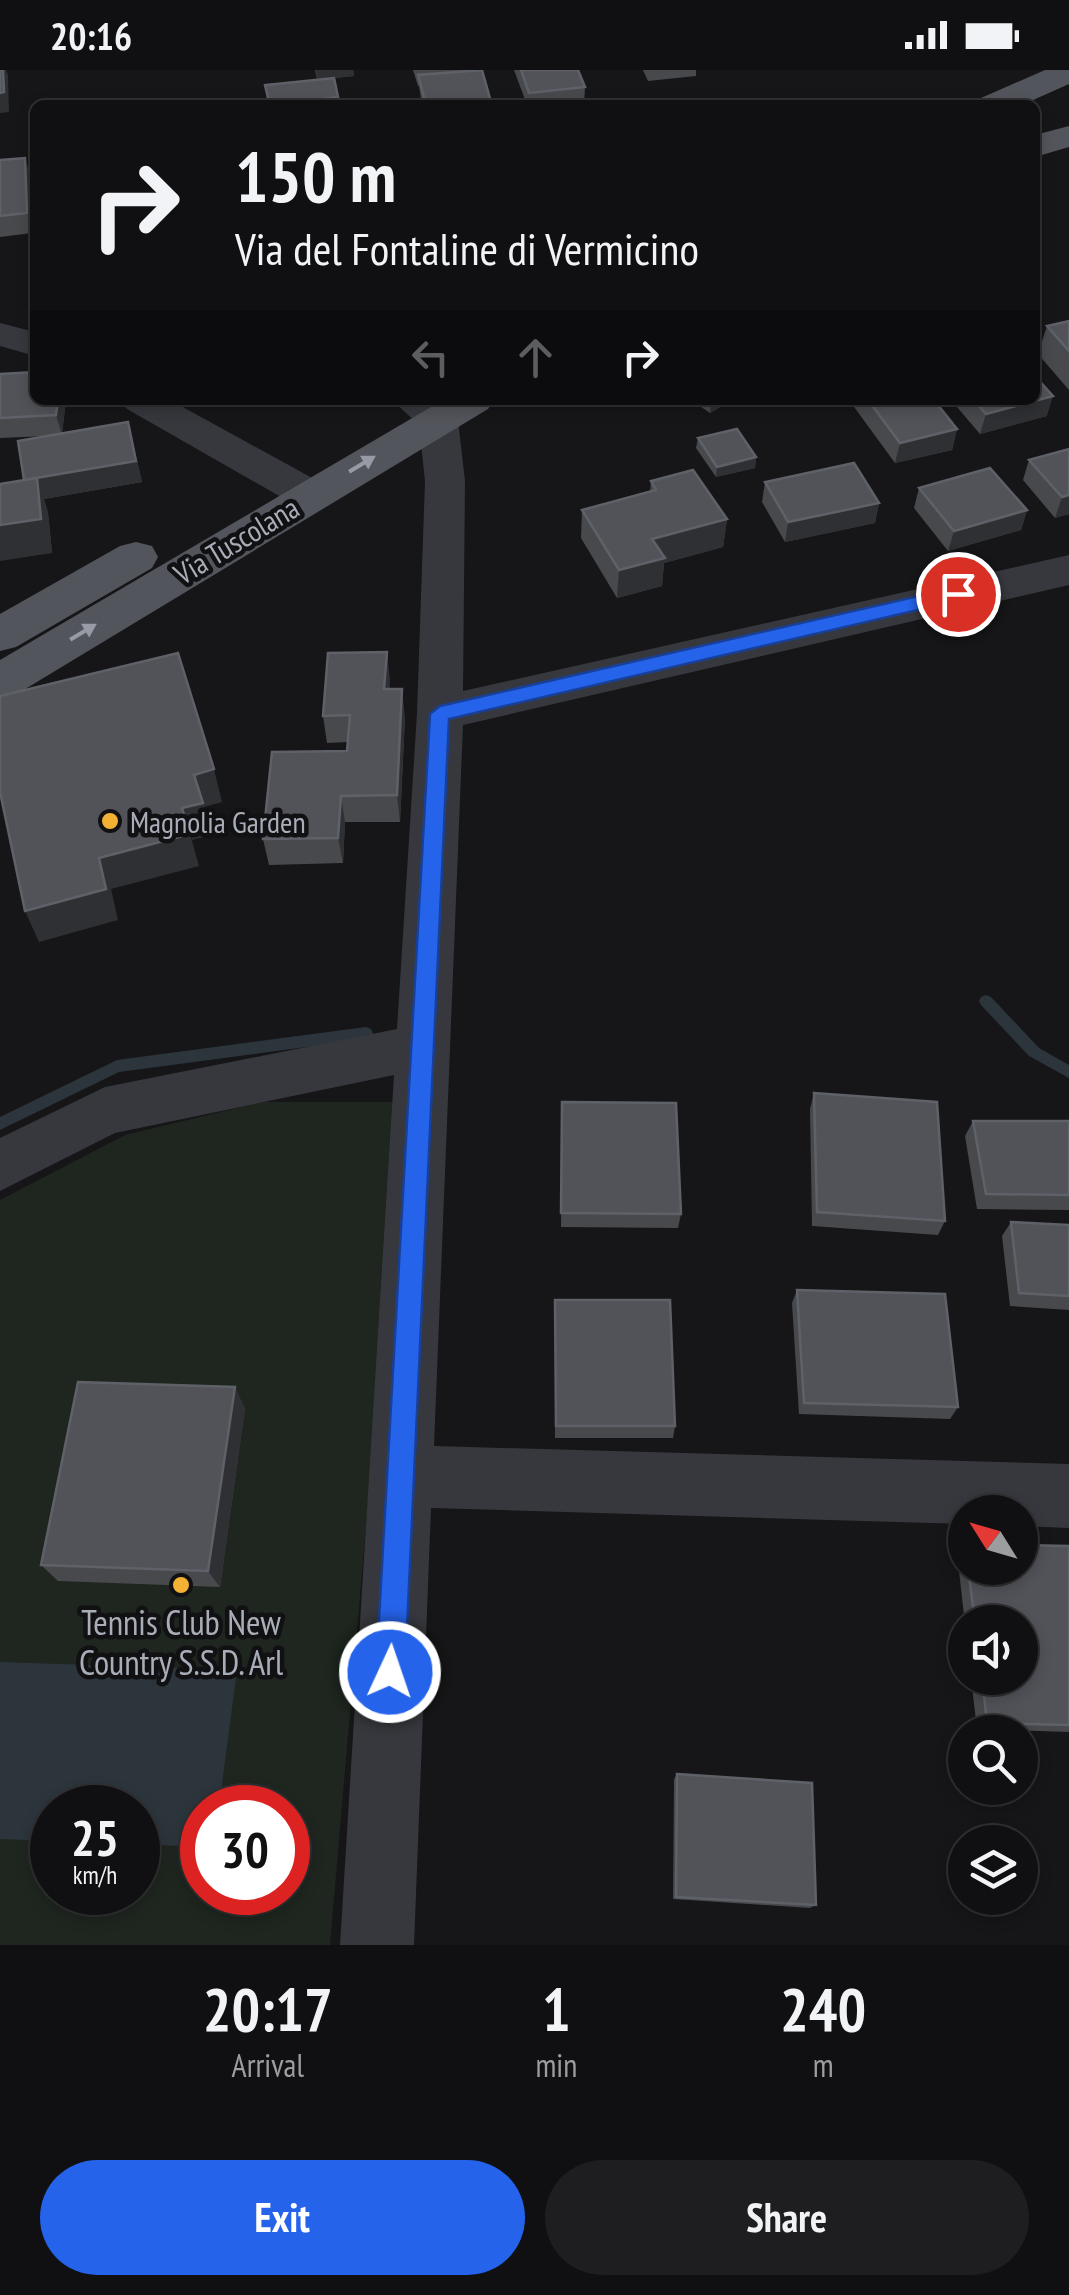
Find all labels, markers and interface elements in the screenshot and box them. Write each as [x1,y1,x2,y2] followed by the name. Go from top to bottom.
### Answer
[50,11,132,60] text: 20:16
[235,131,396,221] text: 150 m
[70,140,200,270] icon: right
[235,219,699,277] text: Via del Fontaline di Vermicino
[403,330,458,385] icon: left
[508,330,563,385] icon: ahead
[613,330,668,385] icon: right
[348,456,376,474] one-way arrow
[165,487,306,593] street label: Via Tuscolana
[916,552,1001,637] pin
[931,567,986,622] icon: arrive
[69,624,97,641] one-way arrow
[130,802,306,841] place label: Magnolia Garden
[99,810,121,832] marker: Magnolia Garden
[948,1495,1038,1585] north arrow
[948,1495,1038,1915] map controls
[170,1574,192,1596] marker: Tennis Club New Country S.S.D. Arl
[79,1599,283,1685] place label: Tennis Club New Country S.S.D. Arl
[948,1605,1038,1695] button: sound
[338,1620,442,1724] position arrow
[948,1715,1038,1805] button: search
[180,1785,310,1915] speed limit sign: 30
[71,1805,119,1870] text: 25
[948,1825,1038,1915] button: layers
[73,1859,117,1891] text: km/h
[203,1970,333,2048] text: 20:17
[542,1970,571,2048] text: 1
[780,1970,866,2048] text: 240
[232,2044,304,2086] text: Arrival
[535,2044,577,2086] text: min
[813,2044,834,2086] text: m
[40,2160,525,2275] button: Exit
[545,2160,1029,2275] button: Share

